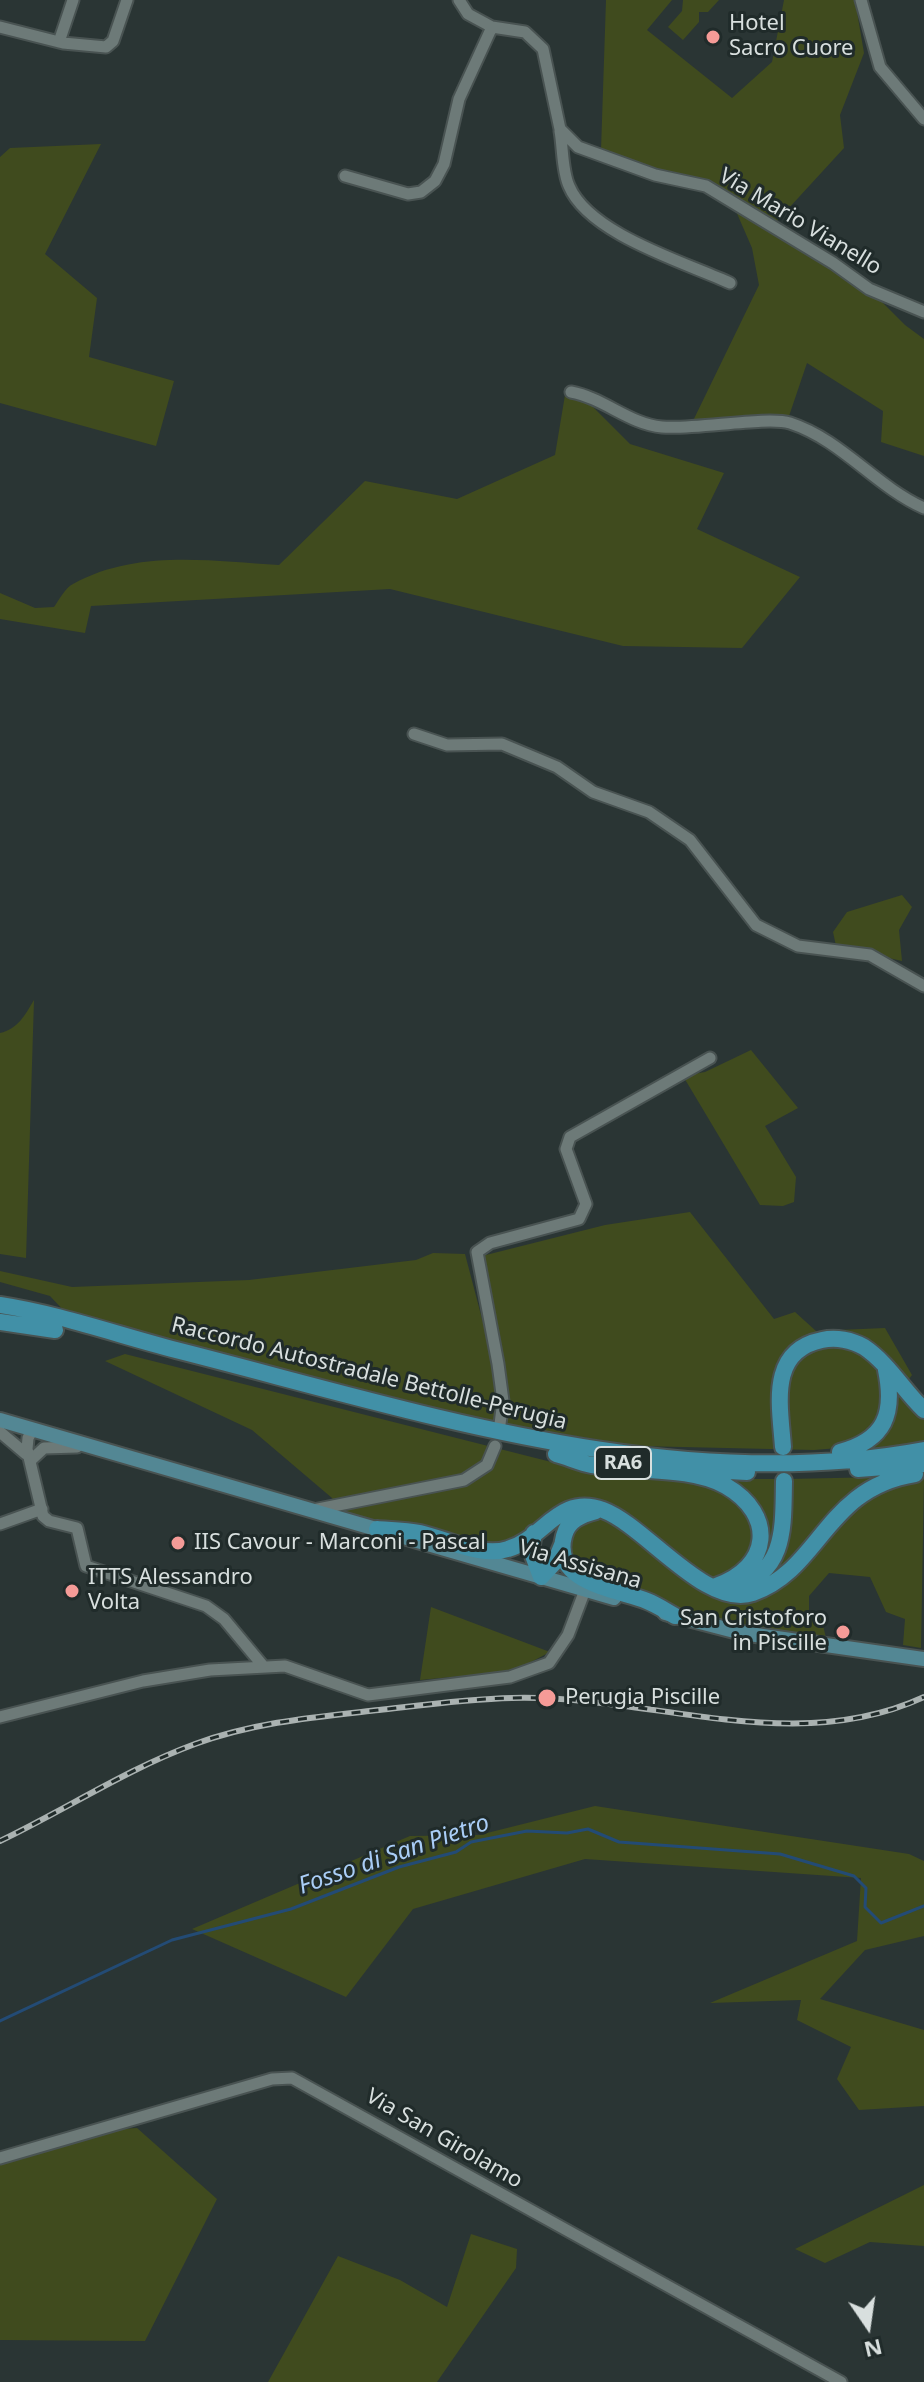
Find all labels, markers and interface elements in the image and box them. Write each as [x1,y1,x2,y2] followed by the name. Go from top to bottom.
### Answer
[729,11,854,62] place label: Hotel Sacro Cuore
[704,28,722,46] marker: Hotel Sacro Cuore
[714,163,886,281] street label: Via Mario Vianello
[169,1312,569,1436] street label: Raccordo Autostradale Bettolle-Perugia
[595,1447,651,1479] road number: RA6
[194,1530,486,1556] place label: IIS Cavour - Marconi - Pascal
[169,1534,187,1552] marker: IIS Cavour - Marconi - Pascal
[516,1535,644,1595] street label: Via Assisana
[88,1565,253,1616] place label: ITTS Alessandro Volta
[63,1582,81,1600] marker: ITTS Alessandro Volta
[680,1606,827,1658] place label: San Cristoforo in Piscille
[834,1623,852,1641] marker: San Cristoforo in Piscille
[565,1685,720,1711] place label: Perugia Piscille
[536,1687,558,1709] marker: Perugia Piscille
[295,1809,493,1901] water label: Fosso di San Pietro
[361,2084,527,2194] street label: Via San Girolamo
[828,2286,908,2366] north arrow
[861,2333,885,2366] text: N

